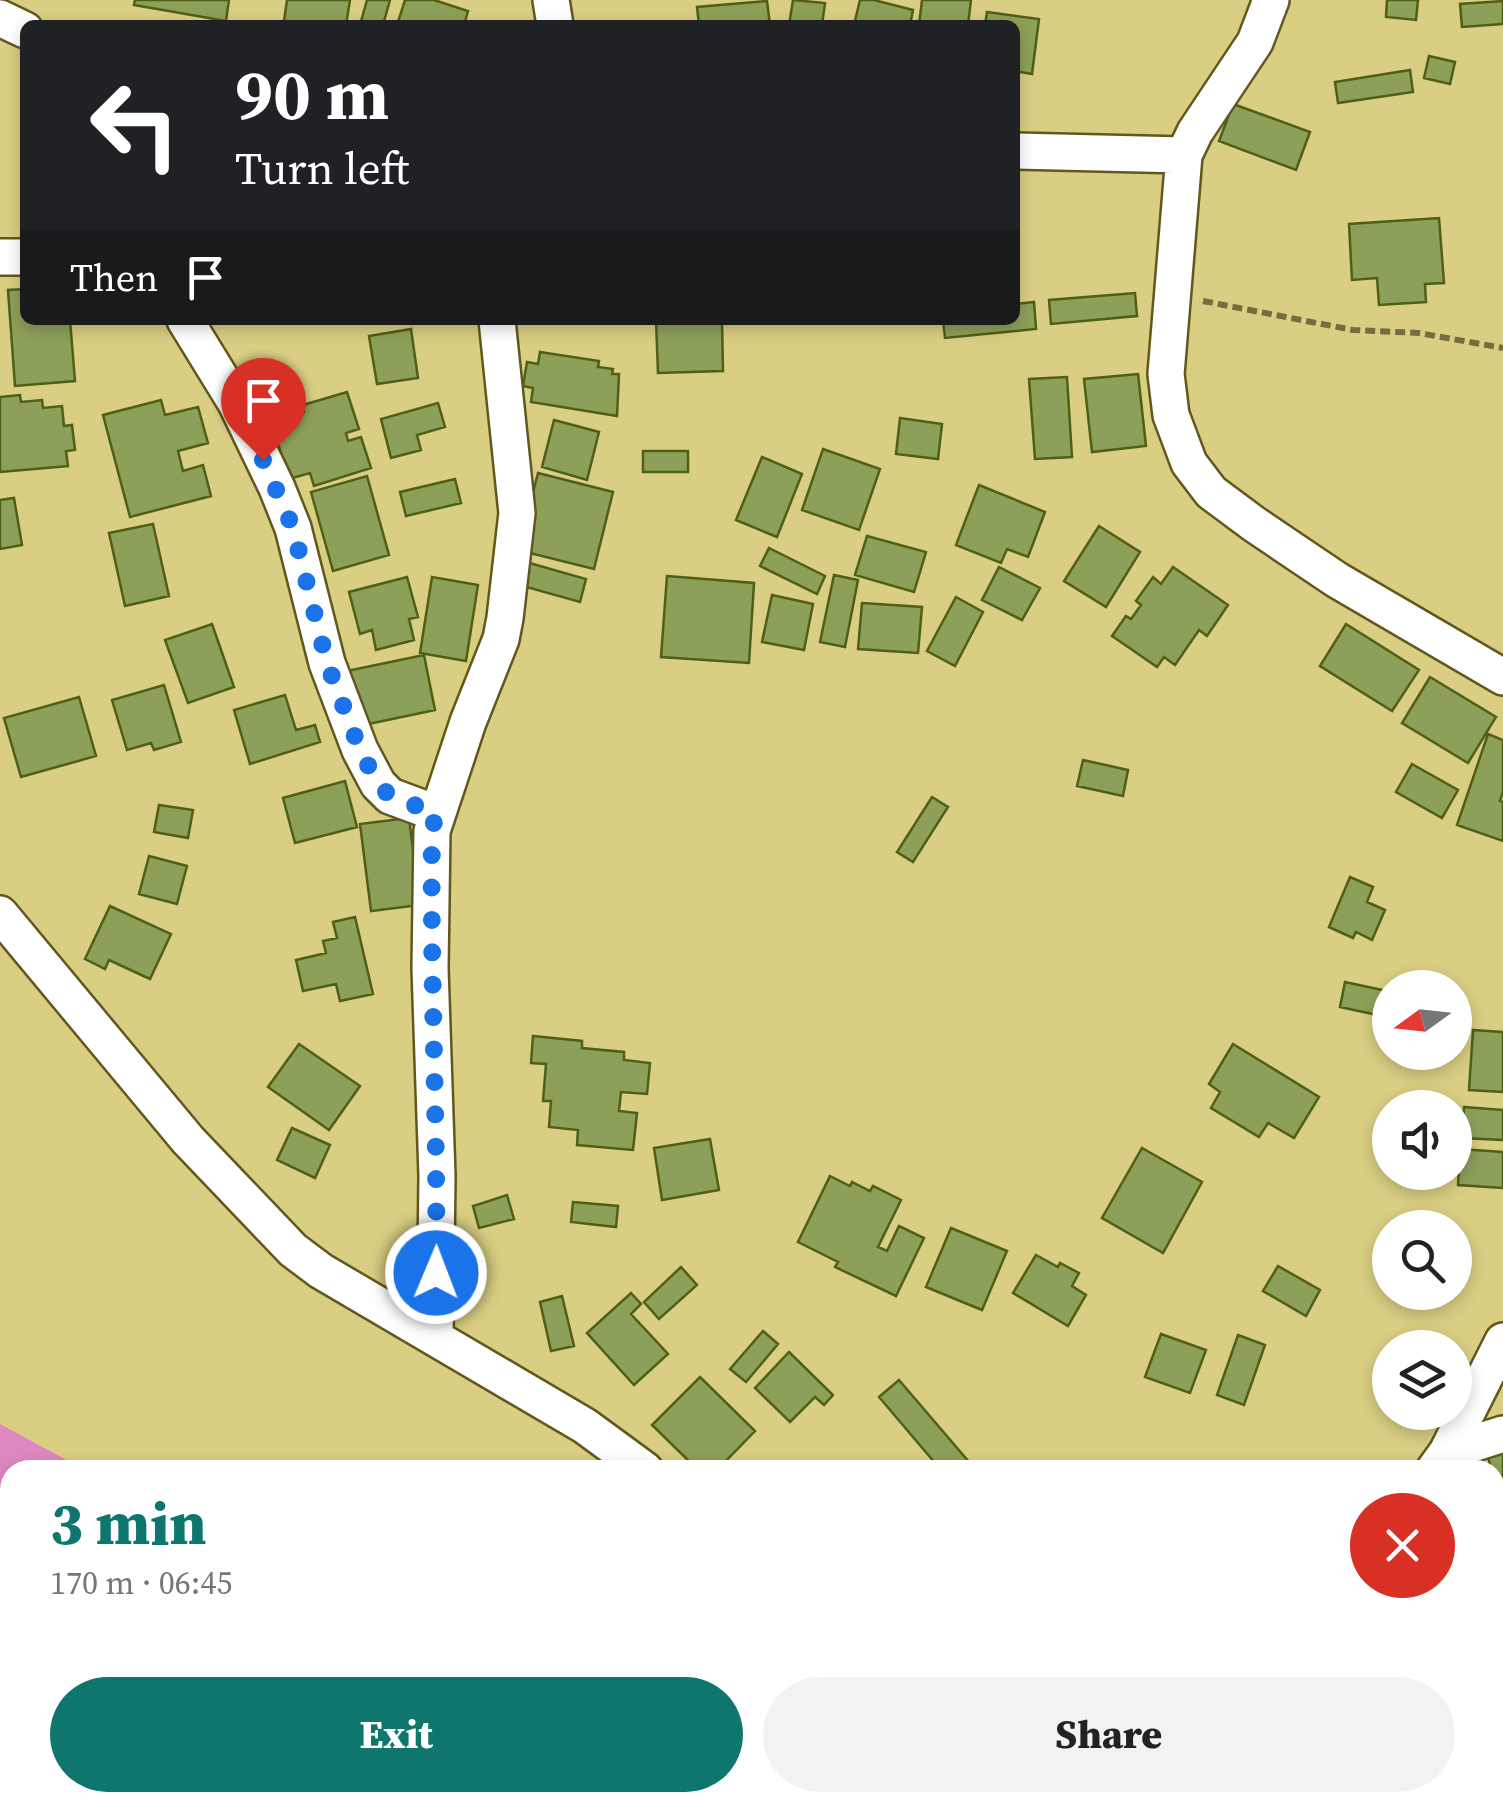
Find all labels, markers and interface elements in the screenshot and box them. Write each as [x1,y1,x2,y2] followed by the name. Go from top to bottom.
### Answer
[235,46,389,142] text: 90 m
[70,60,200,190] icon: left
[235,137,409,199] text: Turn left
[178,250,233,305] icon: arrive
[70,252,158,304] text: Then
[221,358,306,461] pin
[236,373,291,428] icon: arrive
[1372,970,1472,1070] north arrow
[1372,970,1472,1430] map controls
[1372,1090,1472,1190] button: sound
[1372,1210,1472,1310] button: search
[384,1221,488,1325] position arrow
[1372,1330,1472,1430] button: layers
[50,1482,206,1564] text: 3 min
[1350,1493,1455,1598] button: close
[50,1561,232,1605] text: 170 m · 06:45
[50,1677,743,1792] button: Exit
[763,1677,1455,1792] button: Share

